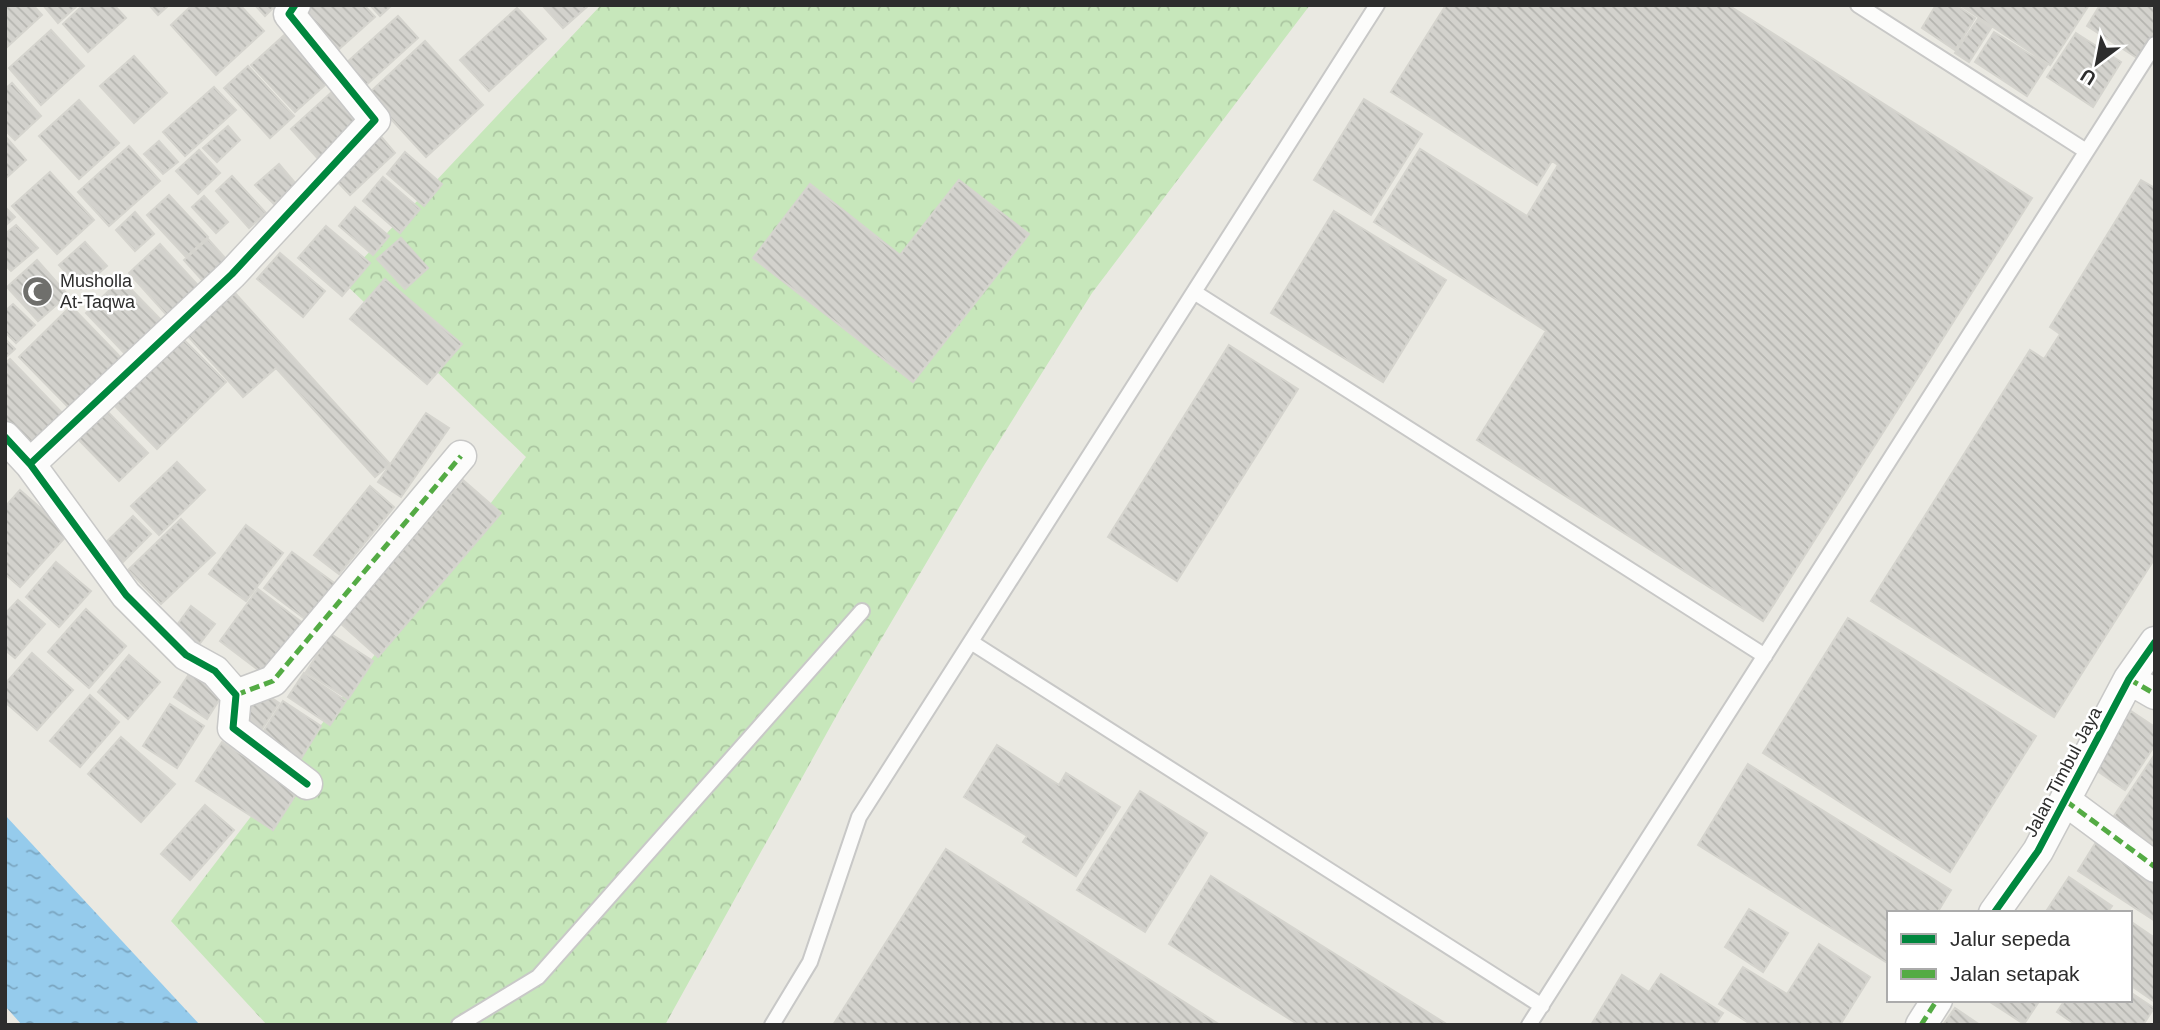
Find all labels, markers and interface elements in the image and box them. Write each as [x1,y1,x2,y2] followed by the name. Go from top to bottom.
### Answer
[2062,28,2132,98] north arrow
[2077,64,2100,90] text: U
[60,271,136,312] place label: Musholla At-Taqwa
[20,274,54,308] mosque icon: Musholla At-Taqwa
[2020,703,2106,840] street label: Jalan Timbul Jaya
[1887,911,2132,1002] legend
[1950,927,2071,950] text: Jalur sepeda
[1950,962,2080,985] text: Jalan setapak

